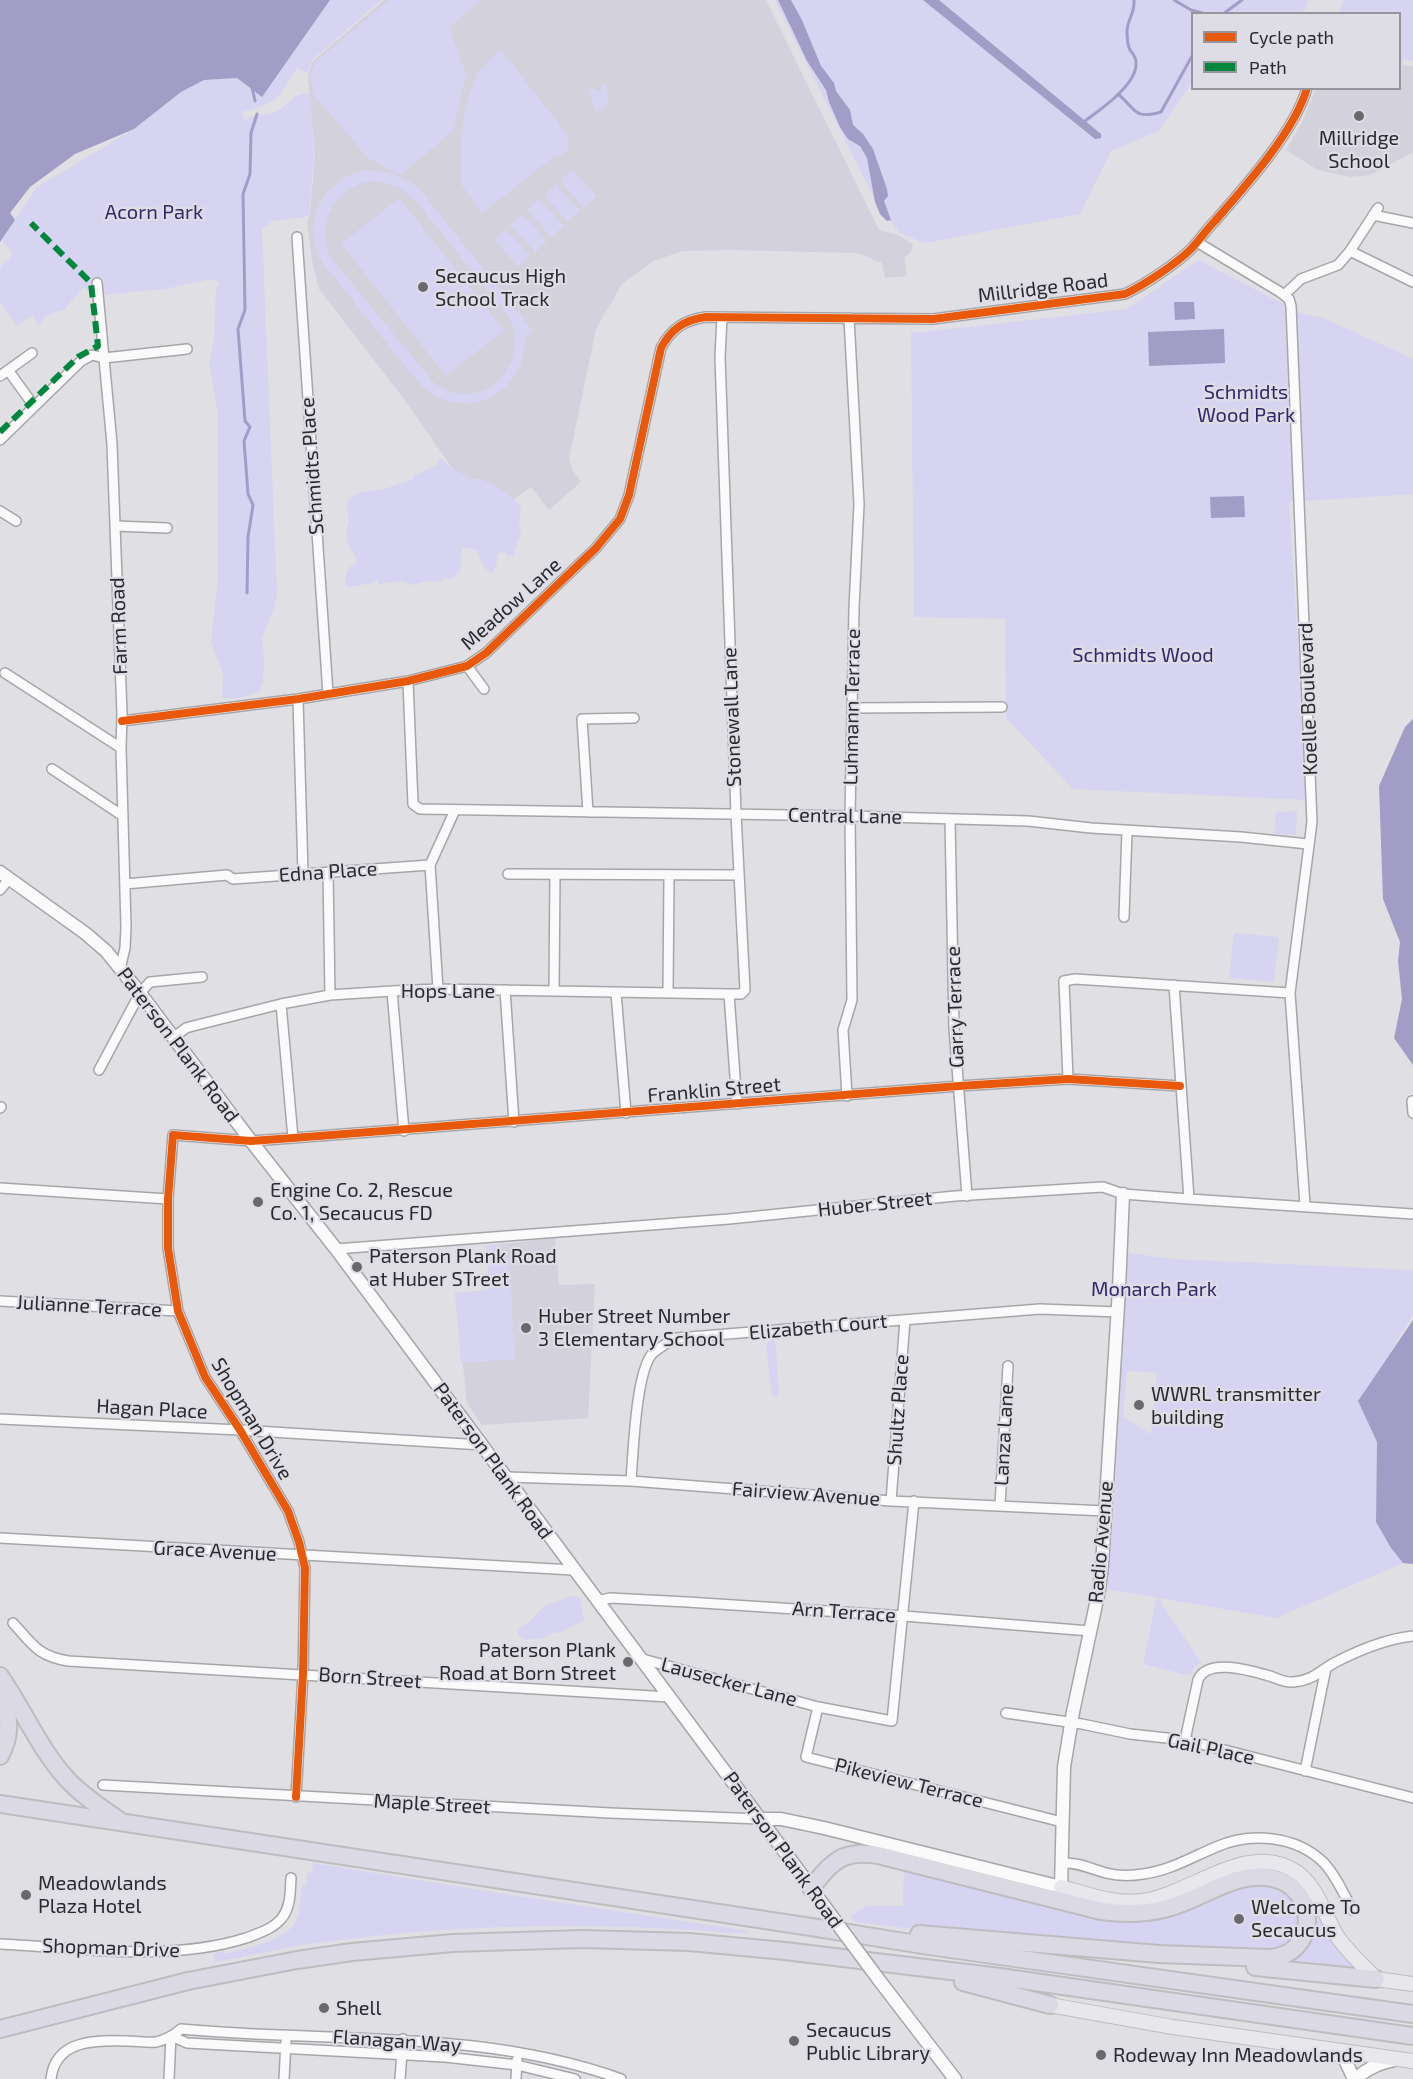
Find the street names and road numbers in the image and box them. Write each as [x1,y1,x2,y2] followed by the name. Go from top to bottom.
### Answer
[976,268,1110,308] street label: Millridge Road
[295,396,329,536] street label: Schmidts Place
[456,553,566,655] street label: Meadow Lane
[105,577,133,675] street label: Farm Road
[1293,622,1323,776] street label: Koelle Boulevard
[839,628,865,786] street label: Luhmann Terrace
[718,647,746,787] street label: Stonewall Lane
[788,803,902,829] street label: Central Lane
[278,857,378,887] street label: Edna Place
[941,946,969,1068] street label: Garry Terrace
[112,963,244,1127] street label: Paterson Plank Road
[401,979,495,1003] street label: Hops Lane
[646,1072,782,1108] street label: Franklin Street
[817,1186,933,1222] street label: Huber Street
[15,1290,163,1322] street label: Julianne Terrace
[748,1309,888,1345] street label: Elizabeth Court
[206,1354,298,1484] street label: Shopman Drive
[882,1354,914,1466] street label: Shultz Place
[428,1378,558,1544] street label: Paterson Plank Road
[989,1383,1019,1487] street label: Lanza Lane
[96,1394,208,1424] street label: Hagan Place
[731,1477,881,1511] street label: Fairview Avenue
[1084,1480,1118,1604] street label: Radio Avenue
[153,1536,277,1566] street label: Grace Avenue
[791,1596,897,1628] street label: Arn Terrace
[658,1652,800,1712] street label: Lausecker Lane
[318,1662,422,1694] street label: Born Street
[1165,1728,1257,1770] street label: Gail Place
[832,1753,986,1813] street label: Pikeview Terrace
[718,1767,848,1933] street label: Paterson Plank Road
[373,1789,491,1819] street label: Maple Street
[42,1934,180,1962] street label: Shopman Drive
[332,2025,462,2057] street label: Flanagan Way

